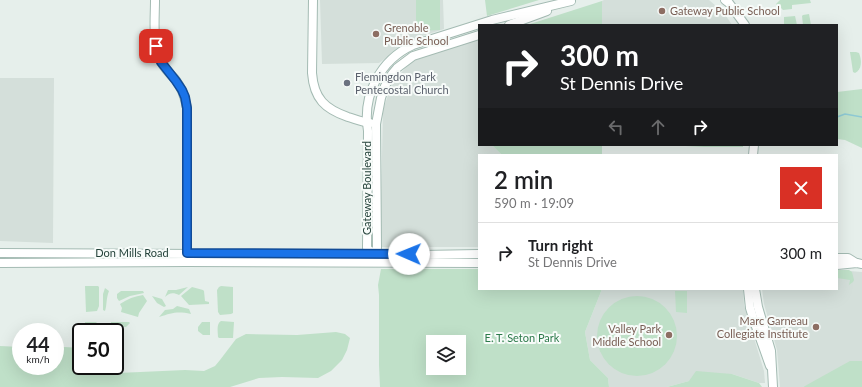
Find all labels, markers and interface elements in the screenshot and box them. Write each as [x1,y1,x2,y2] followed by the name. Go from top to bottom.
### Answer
[670,4,780,17] place label: Gateway Public School
[657,6,667,16] marker: Gateway Public School
[384,21,449,47] place label: Grenoble Public School
[139,29,173,63] pin
[371,29,381,39] marker: Grenoble Public School
[145,35,167,57] icon: arrive
[560,38,639,72] text: 300 m
[494,40,546,92] icon: right
[355,70,449,96] place label: Flemingdon Park Pentecostal Church
[560,72,683,94] text: St Dennis Drive
[342,78,352,88] marker: Flemingdon Park Pentecostal Church
[605,116,627,138] icon: left
[647,116,669,138] icon: ahead
[689,116,711,138] icon: right
[360,141,373,235] street label: Gateway Boulevard
[494,165,553,194] text: 2 min
[780,167,822,209] button: close
[494,195,574,211] text: 590 m · 19:09
[388,233,430,275] position arrow
[528,236,593,254] text: Turn right
[494,242,516,264] icon: right
[780,244,822,262] text: 300 m
[95,246,169,259] street label: Don Mills Road
[528,254,617,270] text: St Dennis Drive
[717,314,808,340] place label: Marc Garneau Collegiate Institute
[592,322,661,348] place label: Valley Park Middle School
[811,322,821,332] marker: Marc Garneau Collegiate Institute
[72,323,124,375] speed limit sign: 50
[664,330,674,340] marker: Valley Park Middle School
[485,331,560,344] park label: E. T. Seton Park
[26,332,50,356] text: 44
[426,335,466,375] map controls
[426,335,466,375] button: layers
[26,353,50,365] text: km/h

